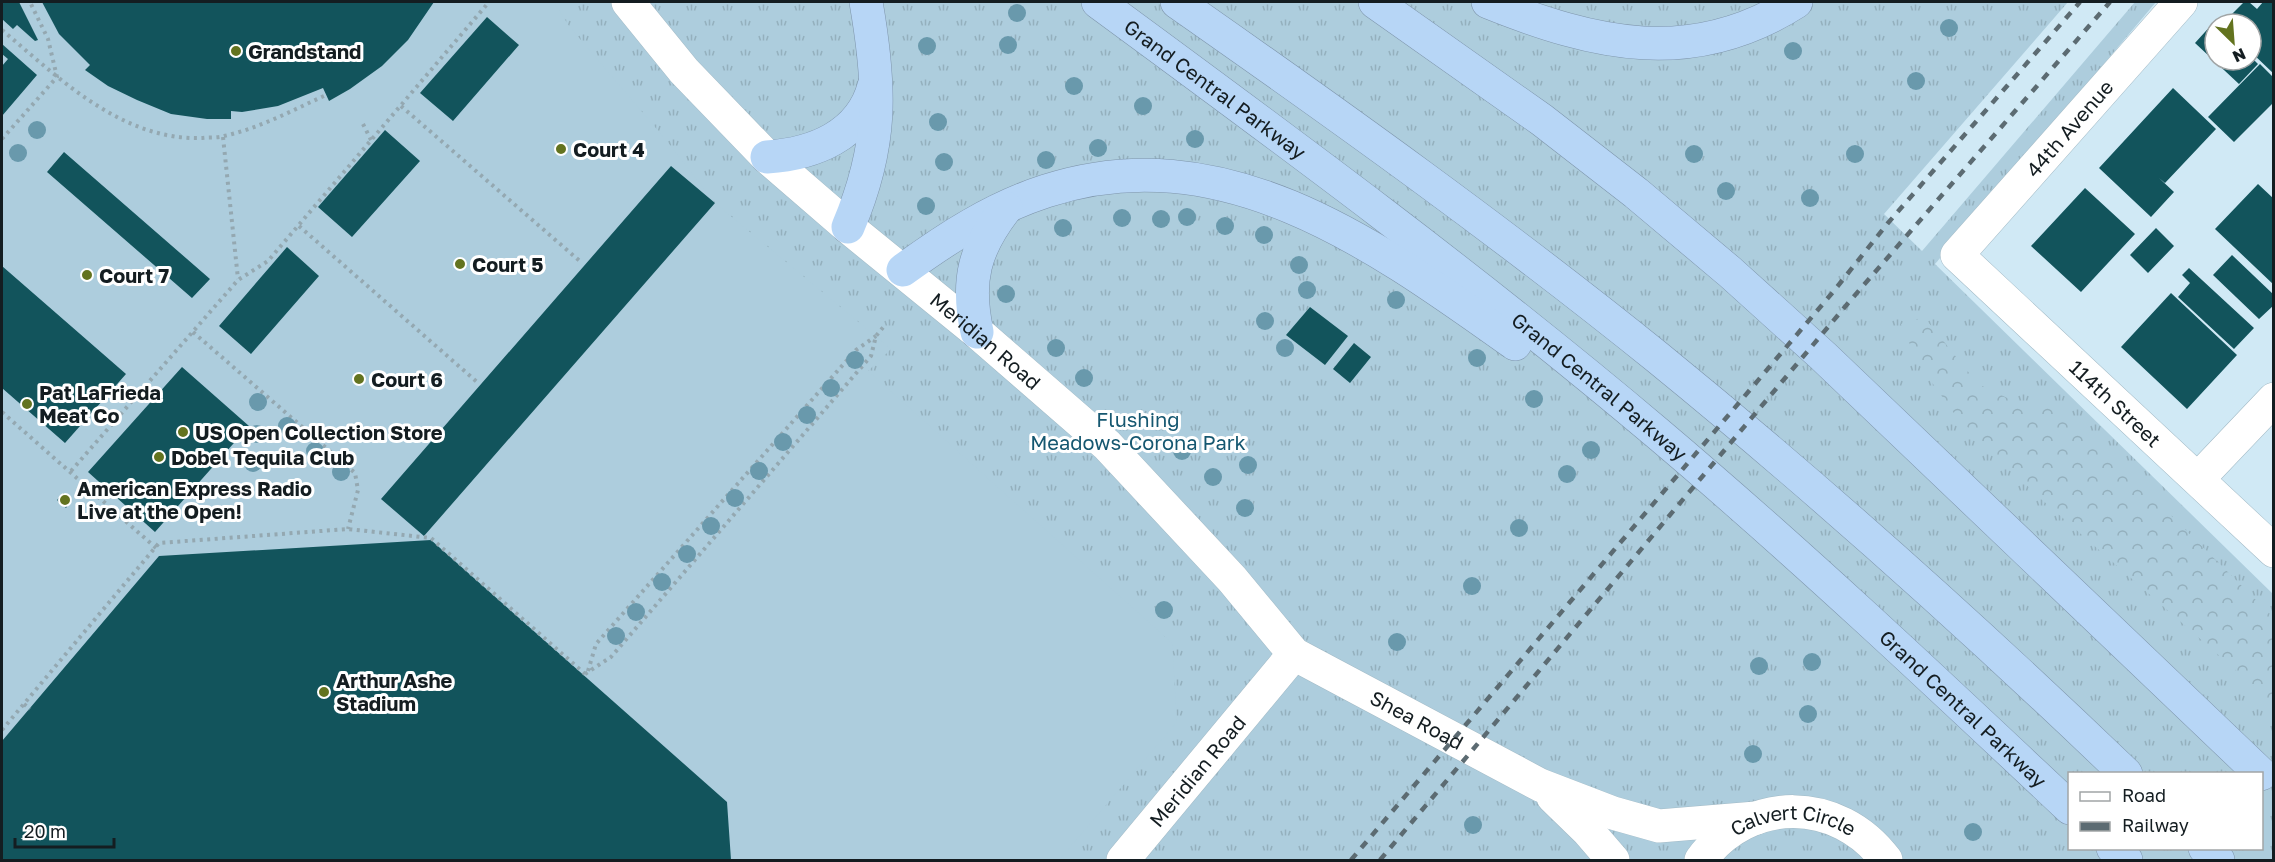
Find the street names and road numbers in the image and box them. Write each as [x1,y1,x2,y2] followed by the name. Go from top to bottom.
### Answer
[1120,14,1311,164] street label: Grand Central Parkway
[2020,75,2118,181] street label: 44th Avenue
[926,287,1046,394] street label: Meridian Road
[1507,307,1692,465] street label: Grand Central Parkway
[2065,355,2166,452] street label: 114th Street
[1875,625,2052,792] street label: Grand Central Parkway
[1366,685,1468,754] street label: Shea Road
[1144,710,1250,831] street label: Meridian Road
[1728,823,1858,847] street label: Calvert Circle

